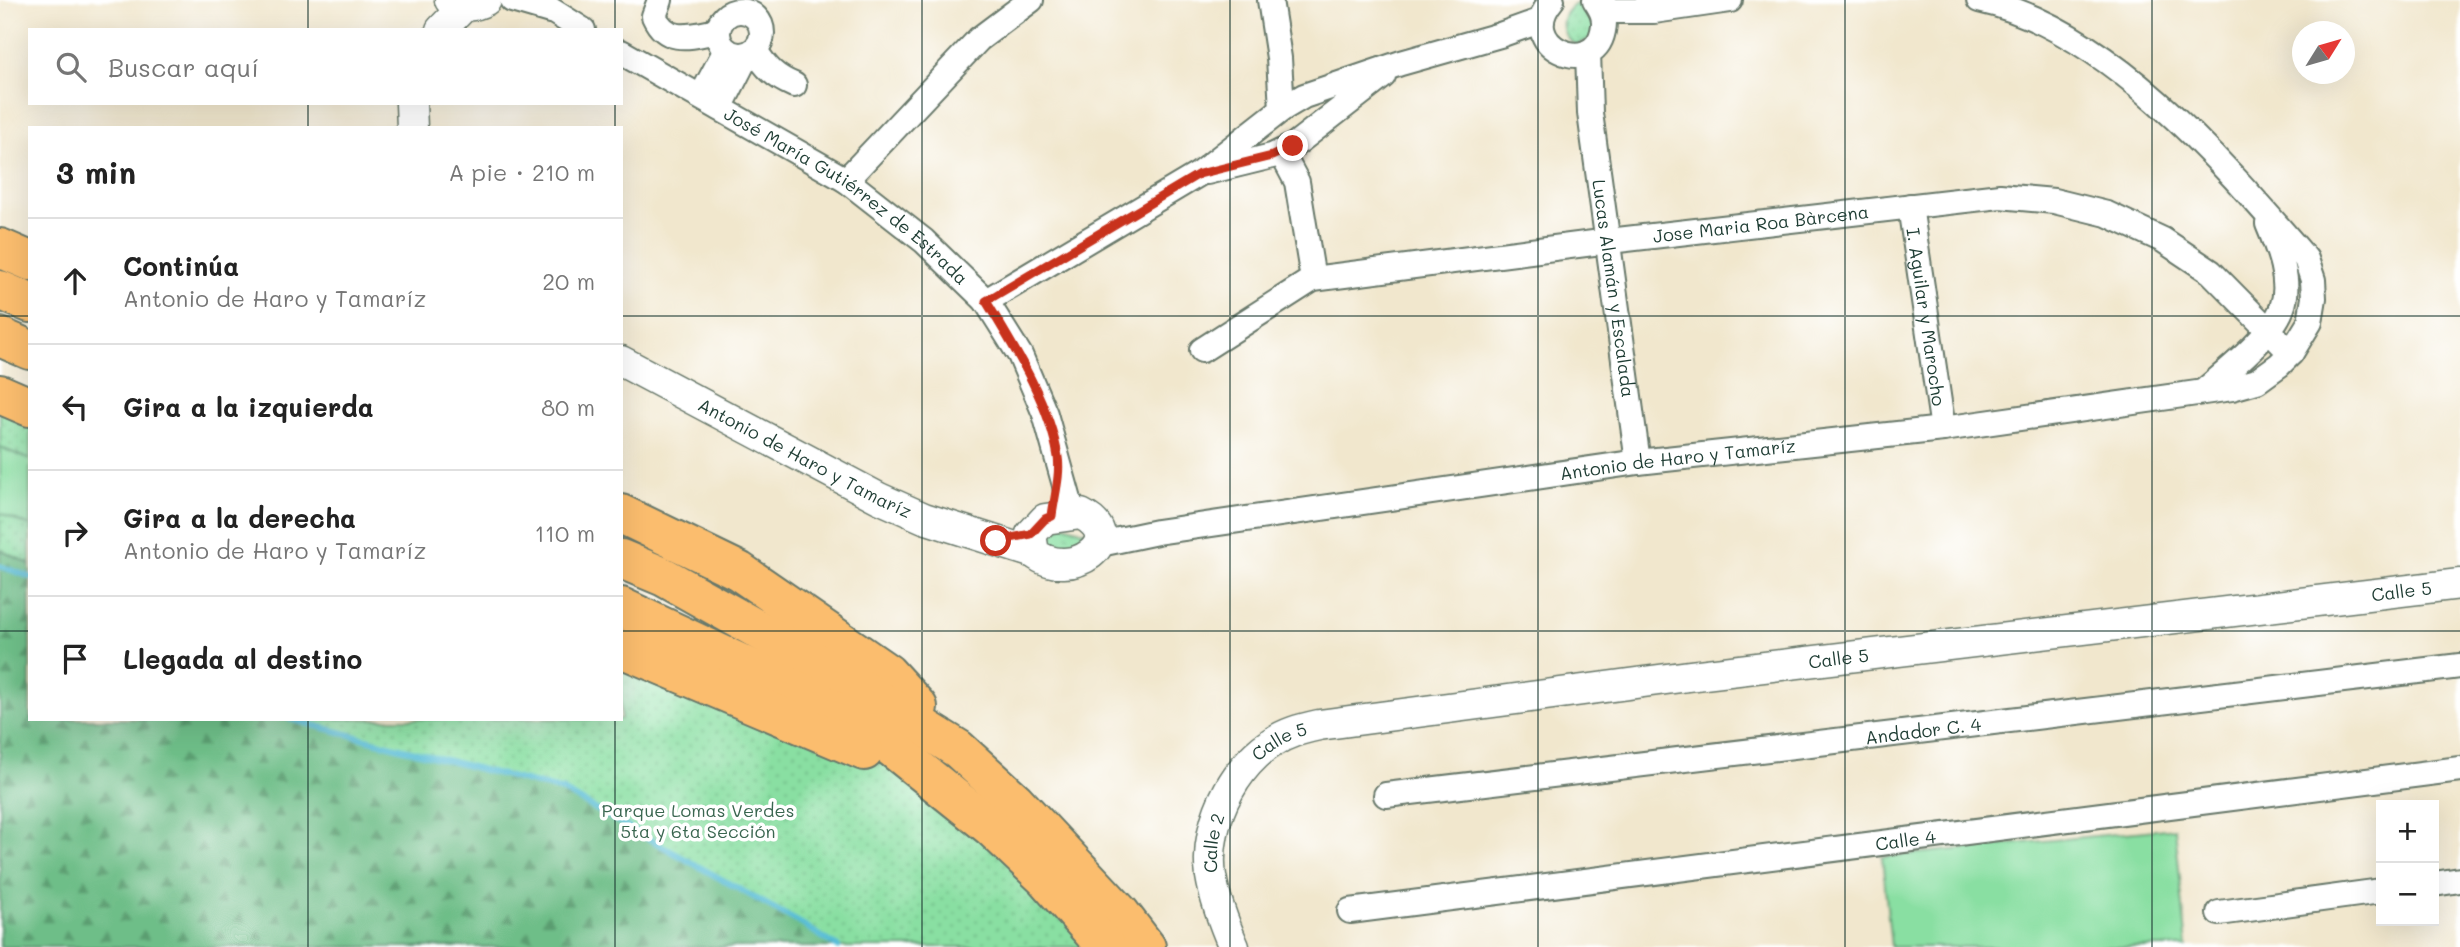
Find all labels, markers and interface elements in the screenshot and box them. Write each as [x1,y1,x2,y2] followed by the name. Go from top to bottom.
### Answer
[2292,21,2355,84] north arrow
[28,28,623,105] search box
[52,48,90,86] icon: search
[108,50,259,84] text: Buscar aquí
[720,101,974,290] street label: José María Gutiérrez de Estrada
[1277,130,1308,161] route end
[56,152,136,192] text: 3 min
[449,157,595,187] text: A pie · 210 m
[1587,178,1641,399] street label: Lucas Alamán y Escalada
[1652,199,1870,248] street label: Jose Maria Roa Bàrcena
[1901,226,1951,408] street label: I. Aguilar y Marocho
[123,249,239,283] text: Continúa
[56,262,94,300] icon: ahead
[542,266,595,296] text: 20 m
[123,283,426,313] text: Antonio de Haro y Tamaríz
[56,388,94,426] icon: left
[123,390,374,424] text: Gira a la izquierda
[541,392,595,422] text: 80 m
[694,392,916,523] street label: Antonio de Haro y Tamaríz
[1558,433,1797,485] street label: Antonio de Haro y Tamaríz
[123,501,356,535] text: Gira a la derecha
[56,514,94,552] icon: right
[535,518,595,548] text: 110 m
[980,525,1011,556] route start
[123,535,426,565] text: Antonio de Haro y Tamaríz
[2370,575,2433,606] street label: Calle 5
[56,640,94,678] icon: arrive
[123,642,362,676] text: Llegada al destino
[1807,643,1870,674] street label: Calle 5
[1864,712,1983,749] street label: Andador C. 4
[1246,716,1310,766] street label: Calle 5
[602,798,794,843] park label: Parque Lomas Verdes 5ta y 6ta Sección
[2376,800,2439,926] map controls
[2376,800,2439,863] button: +
[1198,810,1230,874] street label: Calle 2
[1874,824,1937,856] street label: Calle 4
[2376,863,2439,926] button: −

